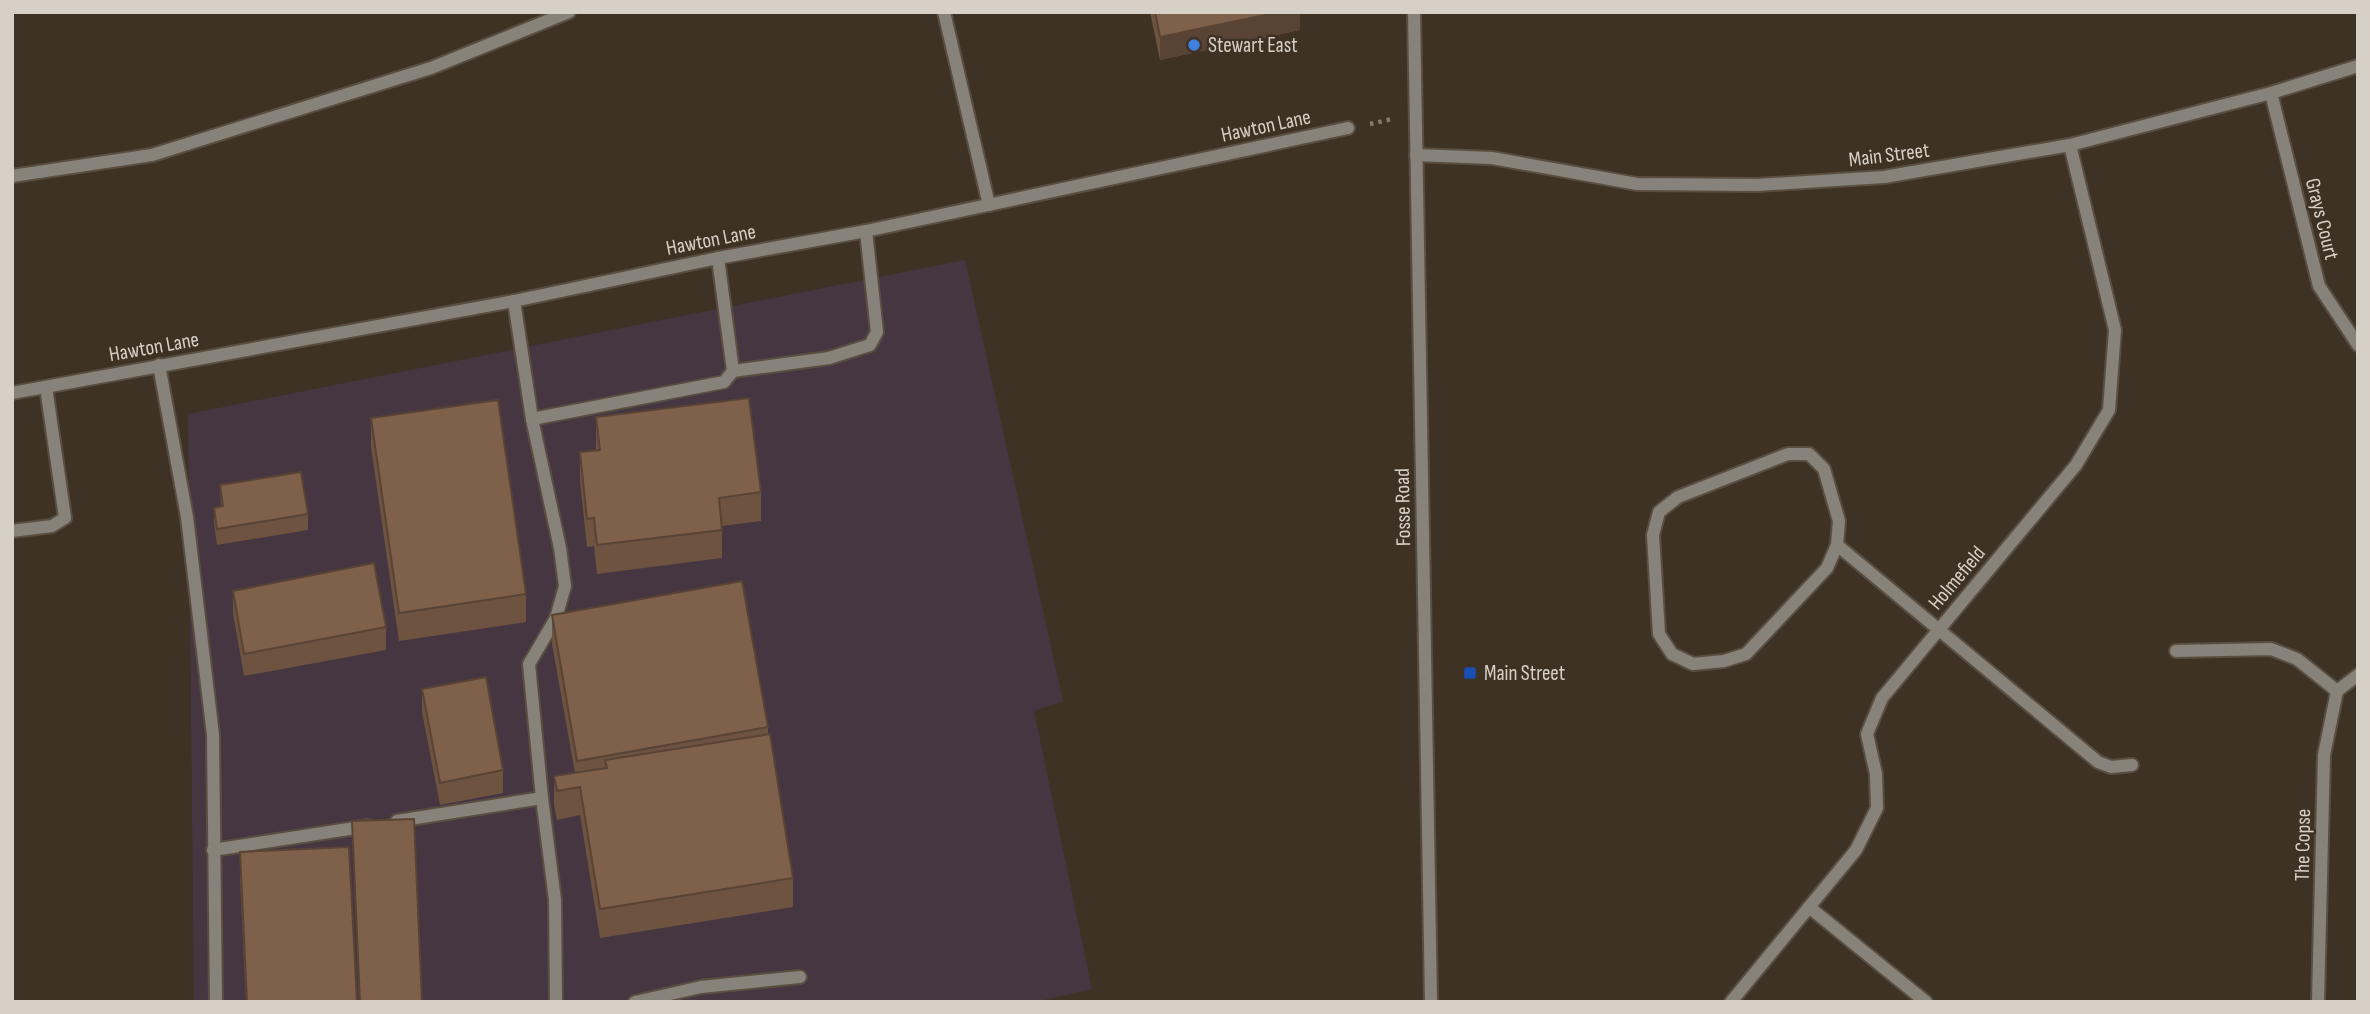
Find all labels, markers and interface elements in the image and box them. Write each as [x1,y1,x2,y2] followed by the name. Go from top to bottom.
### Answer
[1208,33,1298,58] place label: Stewart East
[1186,37,1202,53] marker: Stewart East
[1219,104,1313,148] street label: Hawton Lane
[1847,138,1931,172] street label: Main Street
[2300,176,2344,262] street label: Grays Court
[664,219,758,261] street label: Hawton Lane
[107,327,201,367] street label: Hawton Lane
[1390,468,1416,546] street label: Fosse Road
[1923,541,1991,615] street label: Holmefield
[1484,661,1565,686] place label: Main Street
[1462,665,1478,681] marker: Main Street
[2290,809,2316,881] street label: The Copse

